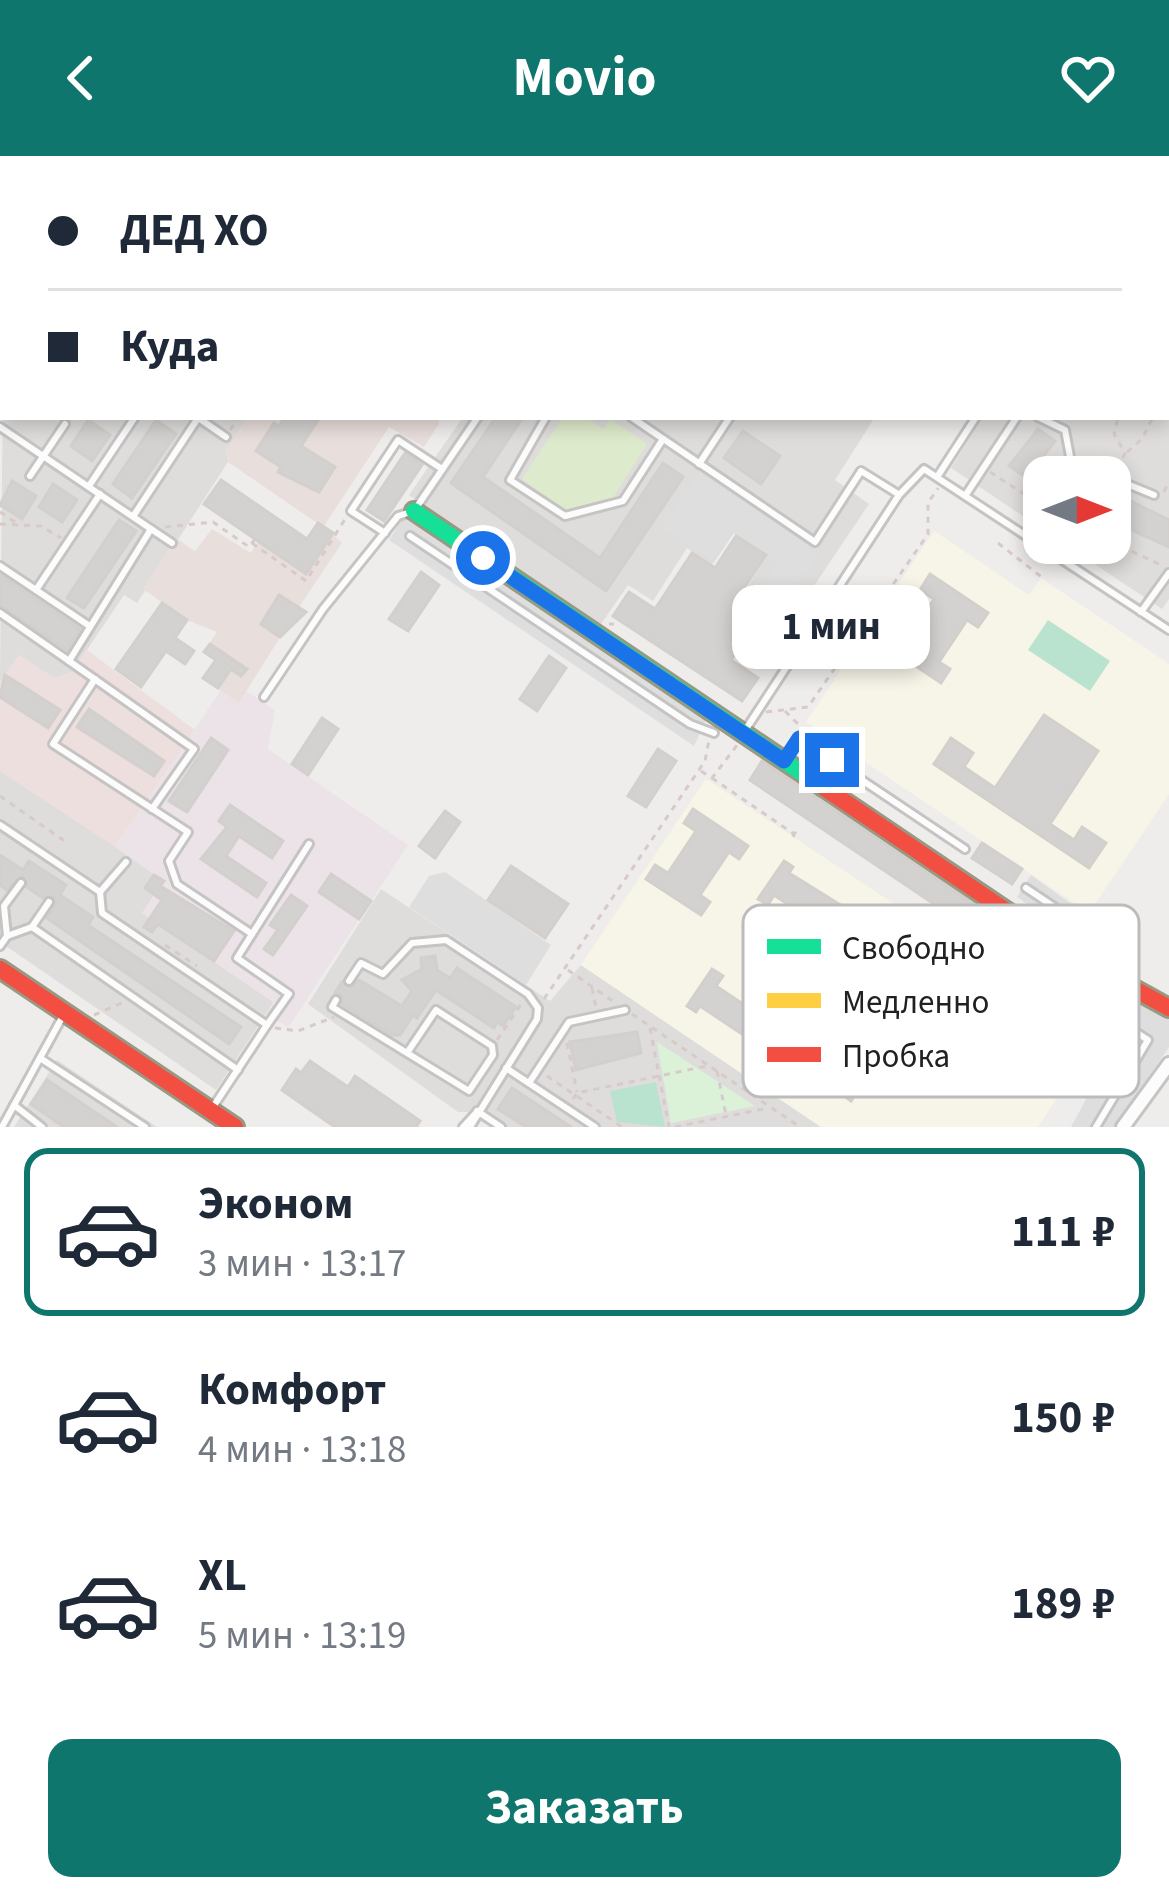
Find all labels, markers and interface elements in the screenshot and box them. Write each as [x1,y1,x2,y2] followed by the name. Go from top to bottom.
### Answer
[513,40,656,117] text: Movio
[48,45,114,111] icon: back
[1055,45,1121,111] icon: heart
[120,199,269,263] text: ДЕД ХО
[120,315,220,379] text: Куда
[1023,456,1131,564] north arrow
[1023,456,1131,564] map controls
[456,531,510,585] route start
[733,586,931,670] callout: 1 мин
[781,599,881,655] text: 1 мин
[805,733,859,787] route end
[743,905,1139,1097] legend
[842,925,985,972] text: Свободно
[842,979,989,1026] text: Медленно
[842,1033,950,1080] text: Пробка
[198,1172,354,1236] text: Эконом
[54,1178,162,1286] icon: car
[1011,1200,1115,1264] text: 111 ₽
[198,1236,406,1292] text: 3 мин · 13:17
[198,1358,386,1422] text: Комфорт
[54,1364,162,1472] icon: car
[1011,1386,1115,1450] text: 150 ₽
[198,1422,406,1478] text: 4 мин · 13:18
[198,1544,247,1608] text: XL
[54,1550,162,1658] icon: car
[1011,1572,1115,1636] text: 189 ₽
[198,1608,406,1664] text: 5 мин · 13:19
[48,1739,1121,1877] button: Заказать

